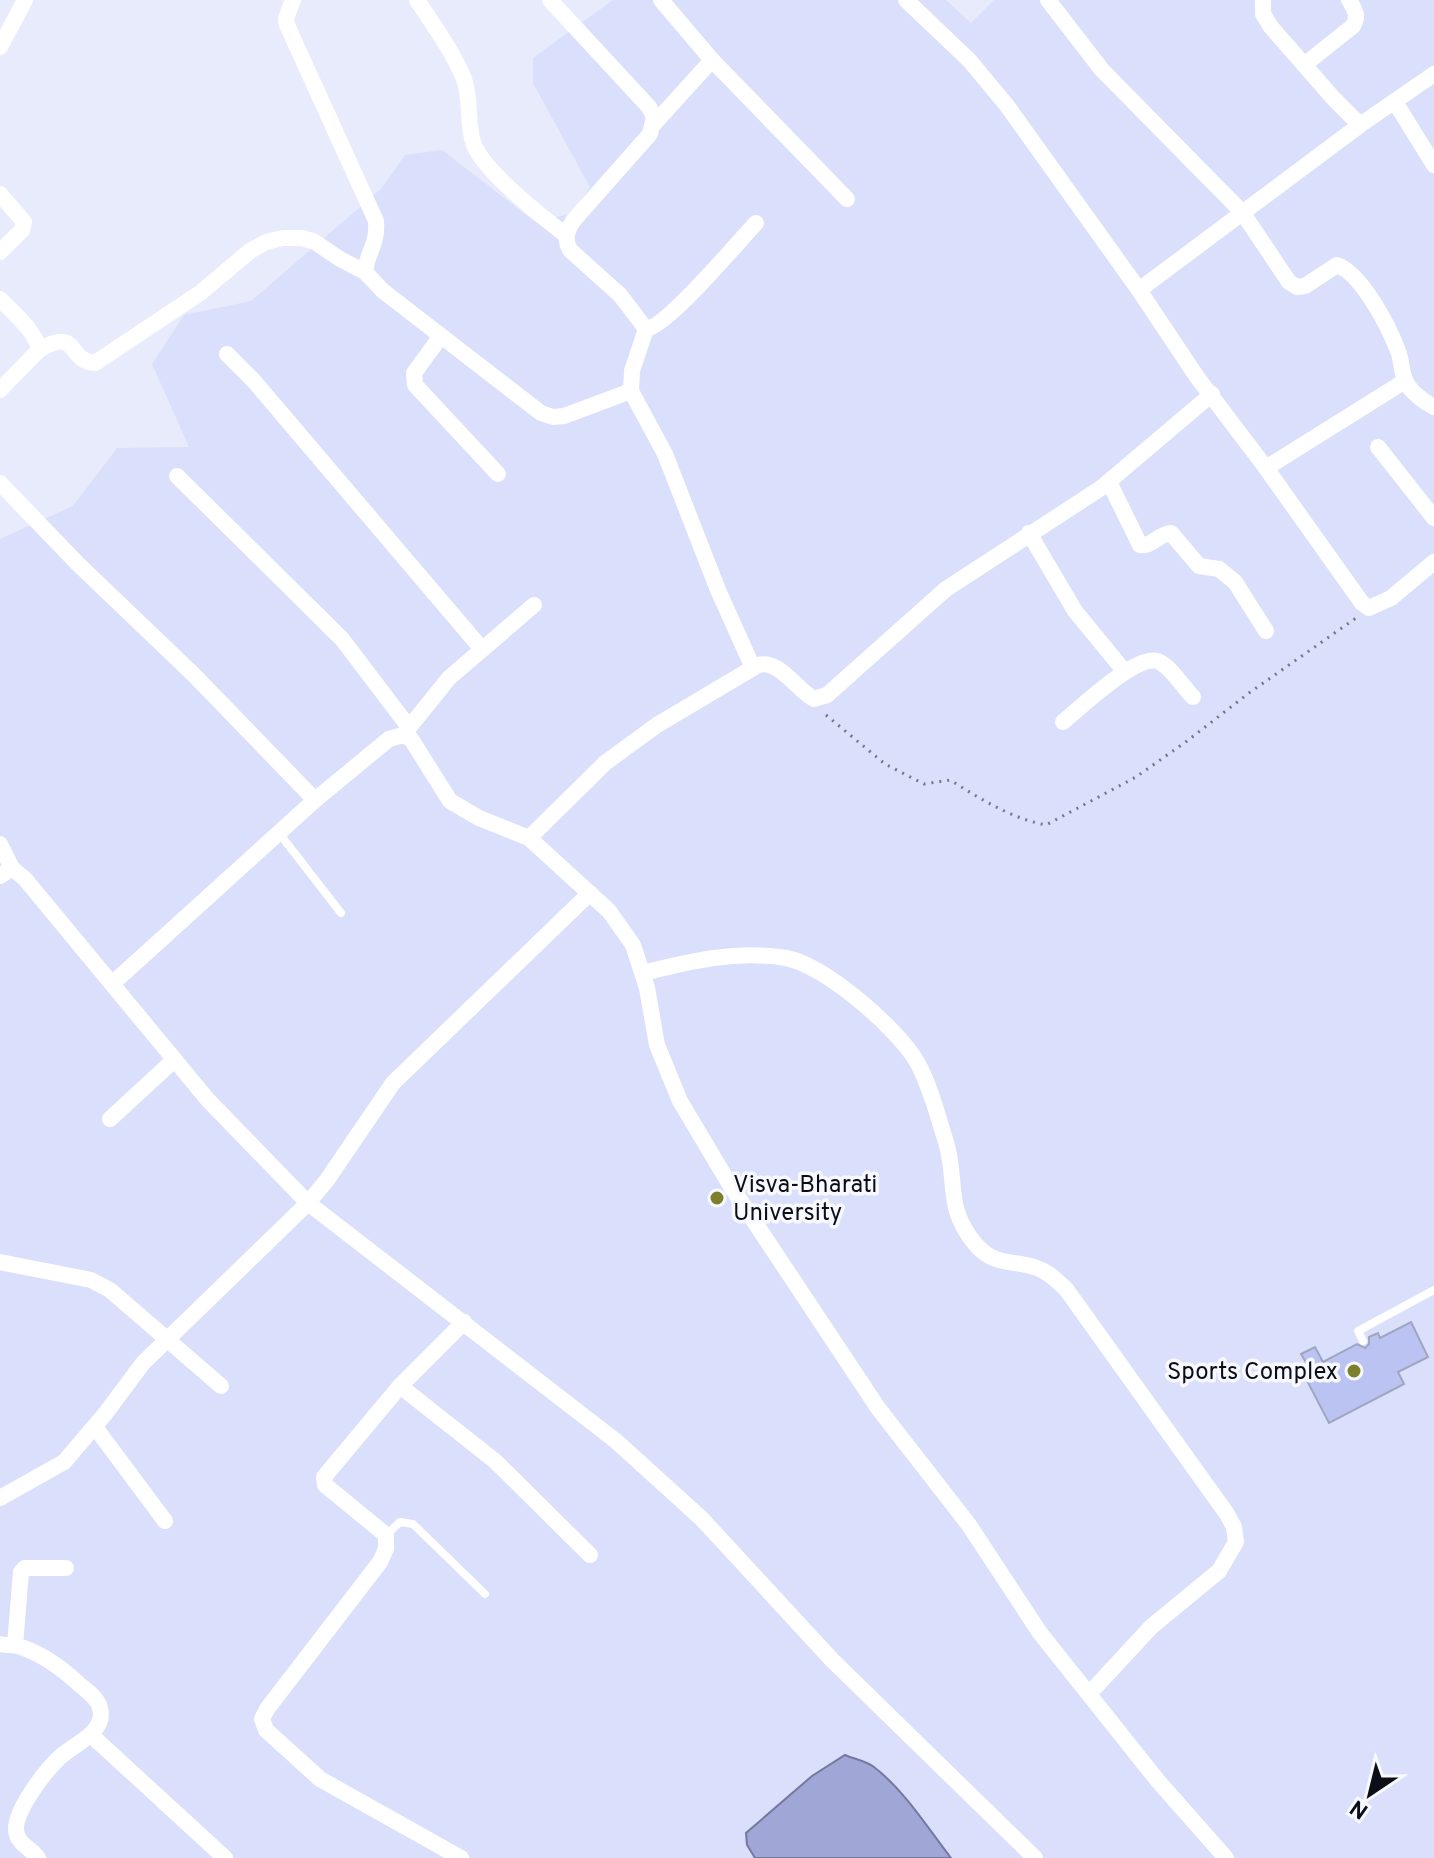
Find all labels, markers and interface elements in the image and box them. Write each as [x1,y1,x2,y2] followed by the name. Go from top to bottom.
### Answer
[733,1171,877,1229] place label: Visva-Bharati University
[708,1189,726,1207] marker: Visva-Bharati University
[1167,1358,1338,1388] place label: Sports Complex
[1345,1362,1363,1380] marker: Sports Complex
[1330,1754,1410,1834] north arrow
[1346,1793,1374,1824] text: N

